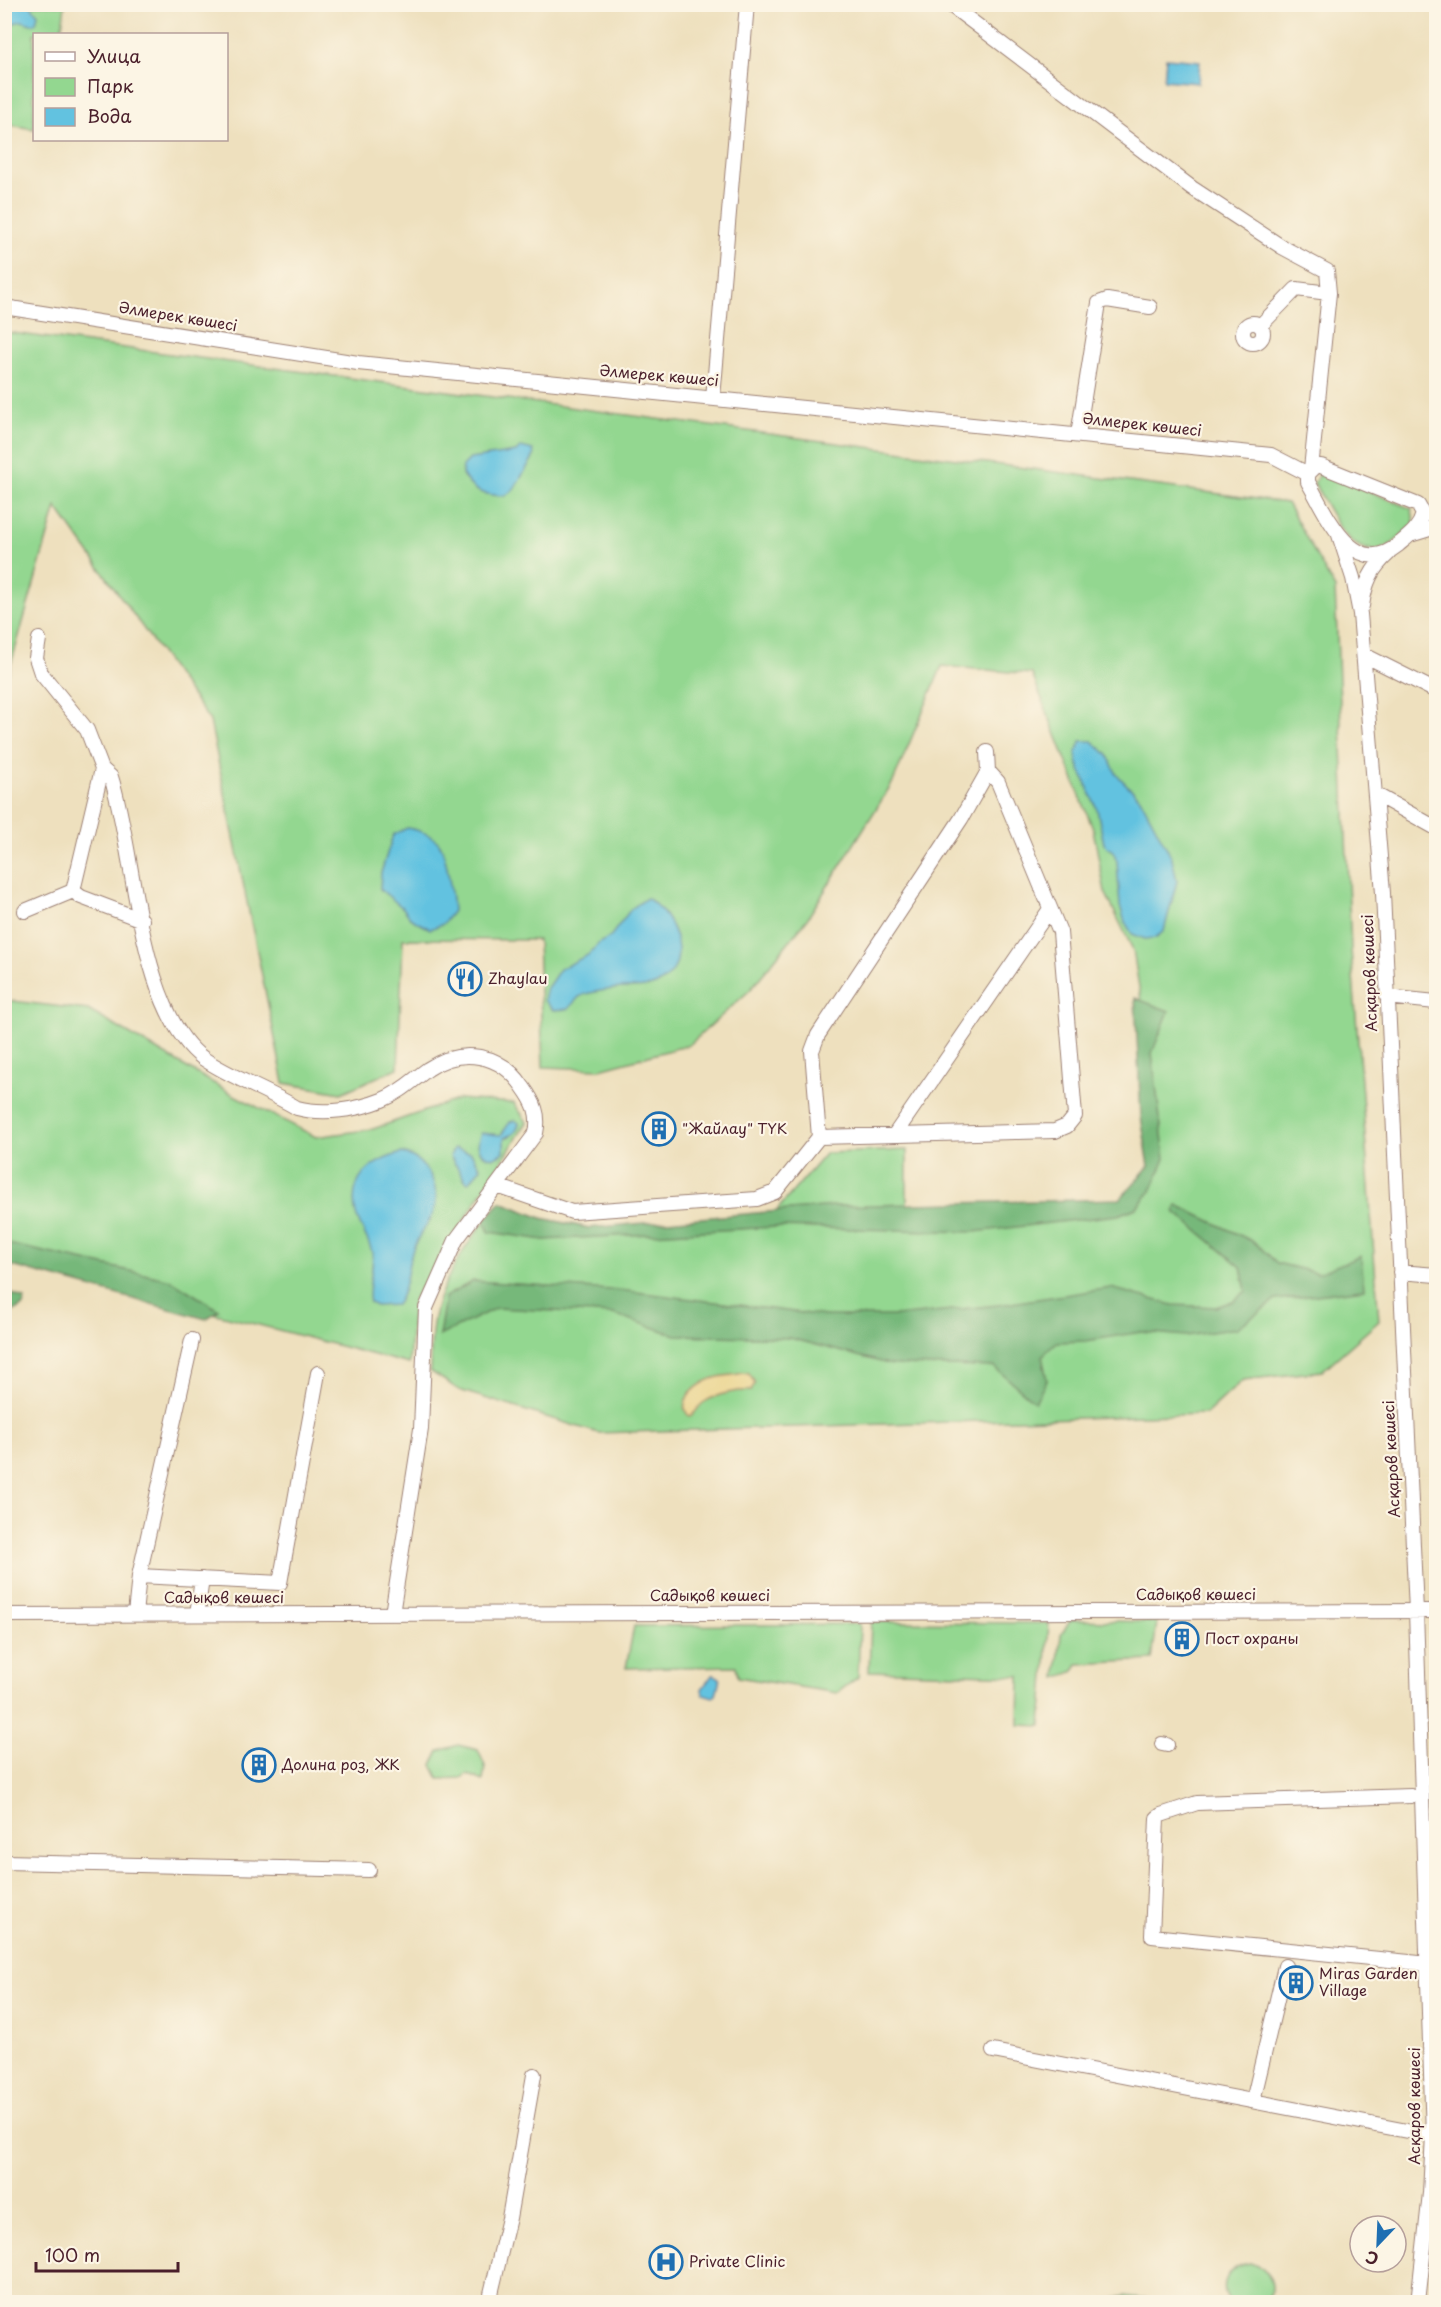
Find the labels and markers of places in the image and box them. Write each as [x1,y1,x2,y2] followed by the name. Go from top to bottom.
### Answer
[447,961,483,997] restaurant icon: Zhaylau
[488,966,547,989] place label: Zhaylau
[641,1111,677,1147] building icon: "Жайлау" ТҮК
[682,1116,787,1139] place label: "Жайлау" ТҮК
[1164,1621,1200,1657] building icon: Пост охраны
[1205,1626,1299,1649] place label: Пост охраны
[241,1747,277,1783] building icon: Долина роз, ЖК
[281,1752,400,1775] place label: Долина роз, ЖК
[1319,1961,1418,2001] place label: Miras Garden Village
[1278,1965,1314,2001] building icon: Miras Garden Village
[648,2244,684,2280] hospital icon: Private Clinic
[689,2249,785,2272] place label: Private Clinic

